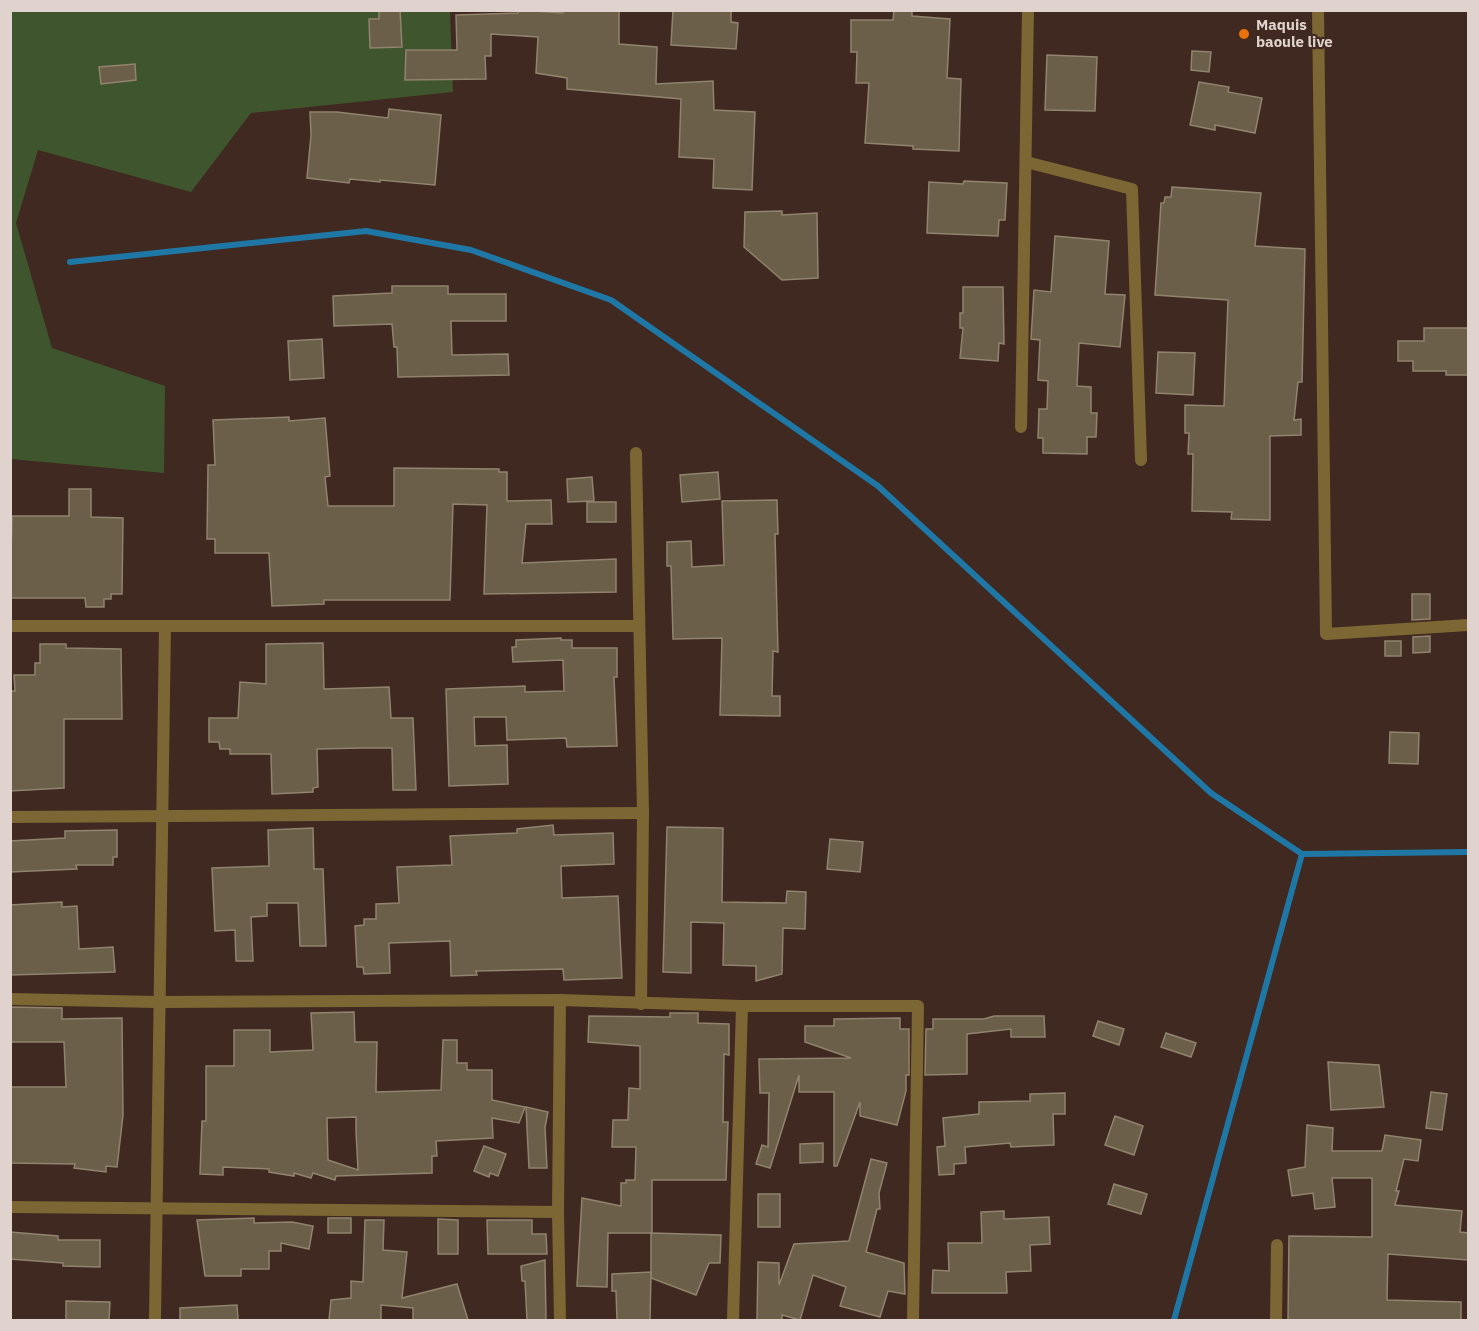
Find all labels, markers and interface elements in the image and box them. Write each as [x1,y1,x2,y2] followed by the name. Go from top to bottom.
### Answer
[1256,15,1333,51] place label: Maquis baoule live
[1237,27,1251,41] marker: Maquis baoule live

